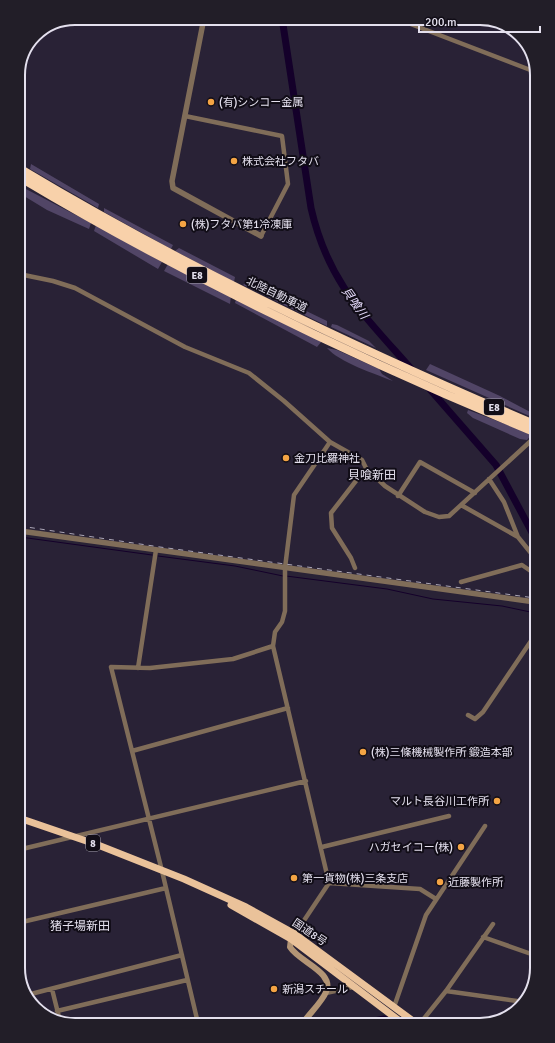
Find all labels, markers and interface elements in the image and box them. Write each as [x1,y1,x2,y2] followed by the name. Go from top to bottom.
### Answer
[419,8,540,34] scale bar
[425,15,457,30] text: 200 m
[219,96,303,109] place label: (有)シンコー金属
[206,97,216,107] marker: (有)シンコー金属
[242,155,319,168] place label: 株式会社フタバ
[229,156,239,166] marker: 株式会社フタバ
[191,218,292,231] place label: (株)フタバ第1冷凍庫
[178,219,188,229] marker: (株)フタバ第1冷凍庫
[187,267,207,283] road number: E8
[244,274,309,315] street label: 北陸自動車道
[338,284,372,324] water label: 貝喰川
[484,399,504,415] road number: E8
[294,452,360,465] place label: 金刀比羅神社
[281,453,291,463] marker: 金刀比羅神社
[348,468,396,483] district label: 貝喰新田
[371,746,513,759] place label: (株)三條機械製作所 鍛造本部
[358,747,368,757] marker: (株)三條機械製作所 鍛造本部
[390,795,490,808] place label: マルト長谷川工作所
[492,796,502,806] marker: マルト長谷川工作所
[86,835,100,851] road number: 8
[369,841,453,854] place label: ハガセイコー(株)
[456,842,466,852] marker: ハガセイコー(株)
[302,872,408,885] place label: 第一貨物(株)三条支店
[289,873,299,883] marker: 第一貨物(株)三条支店
[448,876,504,889] place label: 近藤製作所
[435,877,445,887] marker: 近藤製作所
[290,916,330,949] street label: 国道8号
[50,919,110,934] district label: 猪子場新田
[282,983,348,996] place label: 新潟スチール
[269,984,279,994] marker: 新潟スチール

